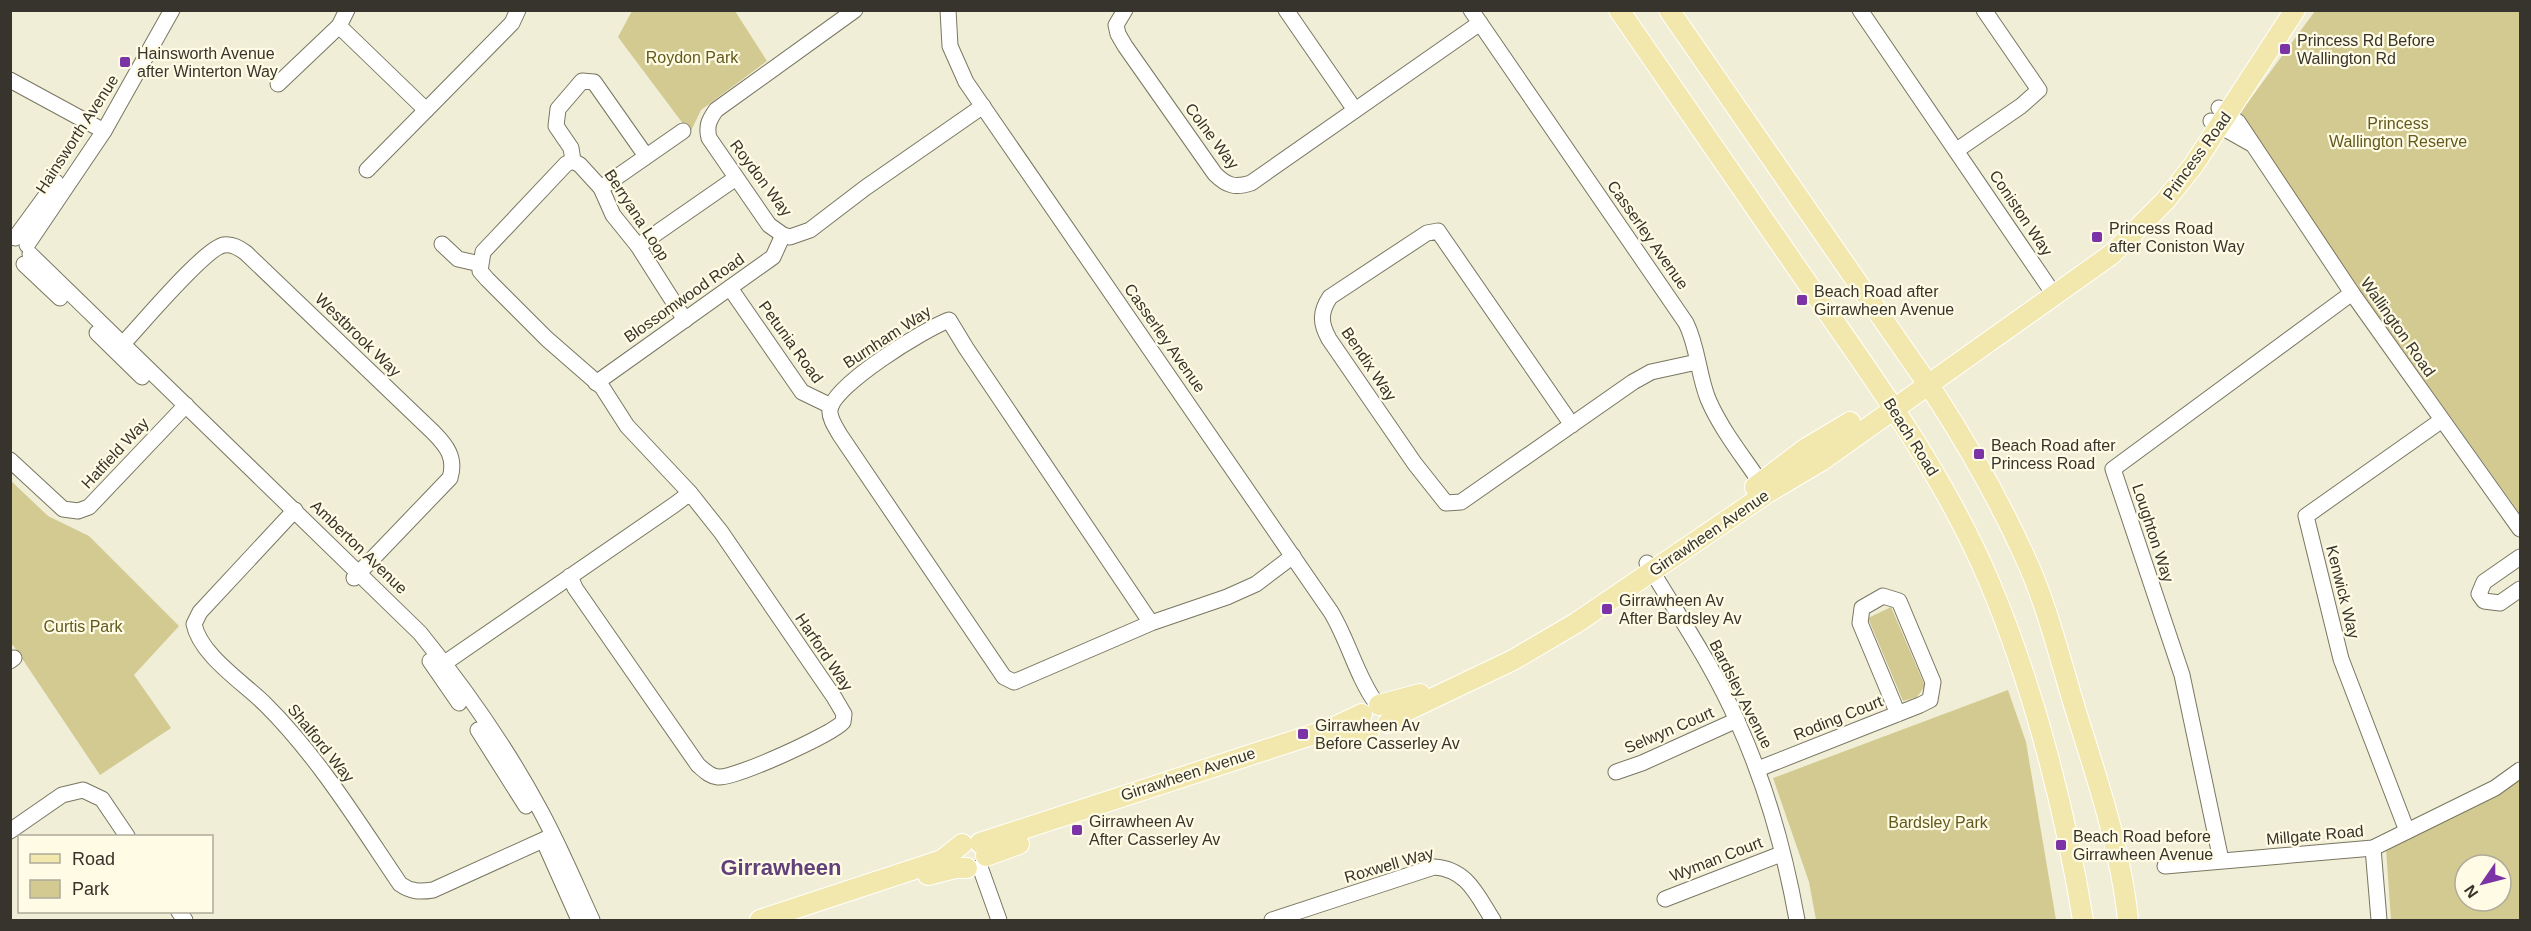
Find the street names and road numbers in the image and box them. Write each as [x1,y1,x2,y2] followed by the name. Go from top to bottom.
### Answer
[32,72,122,196] street label: Hainsworth Avenue
[1182,100,1242,172] street label: Colne Way
[2160,109,2234,203] street label: Princess Road
[727,137,795,219] street label: Roydon Way
[601,166,673,264] street label: Berryana Loop
[1986,167,2056,259] street label: Coniston Way
[1604,177,1692,293] street label: Casserley Avenue
[621,250,747,346] street label: Blossomwood Road
[2358,274,2438,380] street label: Wallington Road
[1121,280,1209,396] street label: Casserley Avenue
[312,290,404,380] street label: Westbrook Way
[756,298,826,386] street label: Petunia Road
[840,302,934,372] street label: Burnham Way
[1338,324,1400,404] street label: Bendix Way
[1880,395,1942,479] street label: Beach Road
[78,414,152,492] street label: Hatfield Way
[2129,482,2177,584] street label: Loughton Way
[1646,487,1772,579] street label: Girrawheen Avenue
[307,497,411,597] street label: Amberton Avenue
[2323,544,2363,640] street label: Kenwick Way
[792,610,856,694] street label: Harford Way
[1706,637,1776,751] street label: Bardsley Avenue
[1791,692,1885,744] street label: Roding Court
[284,701,358,785] street label: Shalford Way
[1622,703,1717,756] street label: Selwyn Court
[1119,744,1257,804] street label: Girrawheen Avenue
[2266,822,2364,848] street label: Millgate Road
[1667,833,1765,884] street label: Wyman Court
[1342,844,1436,886] street label: Roxwell Way

